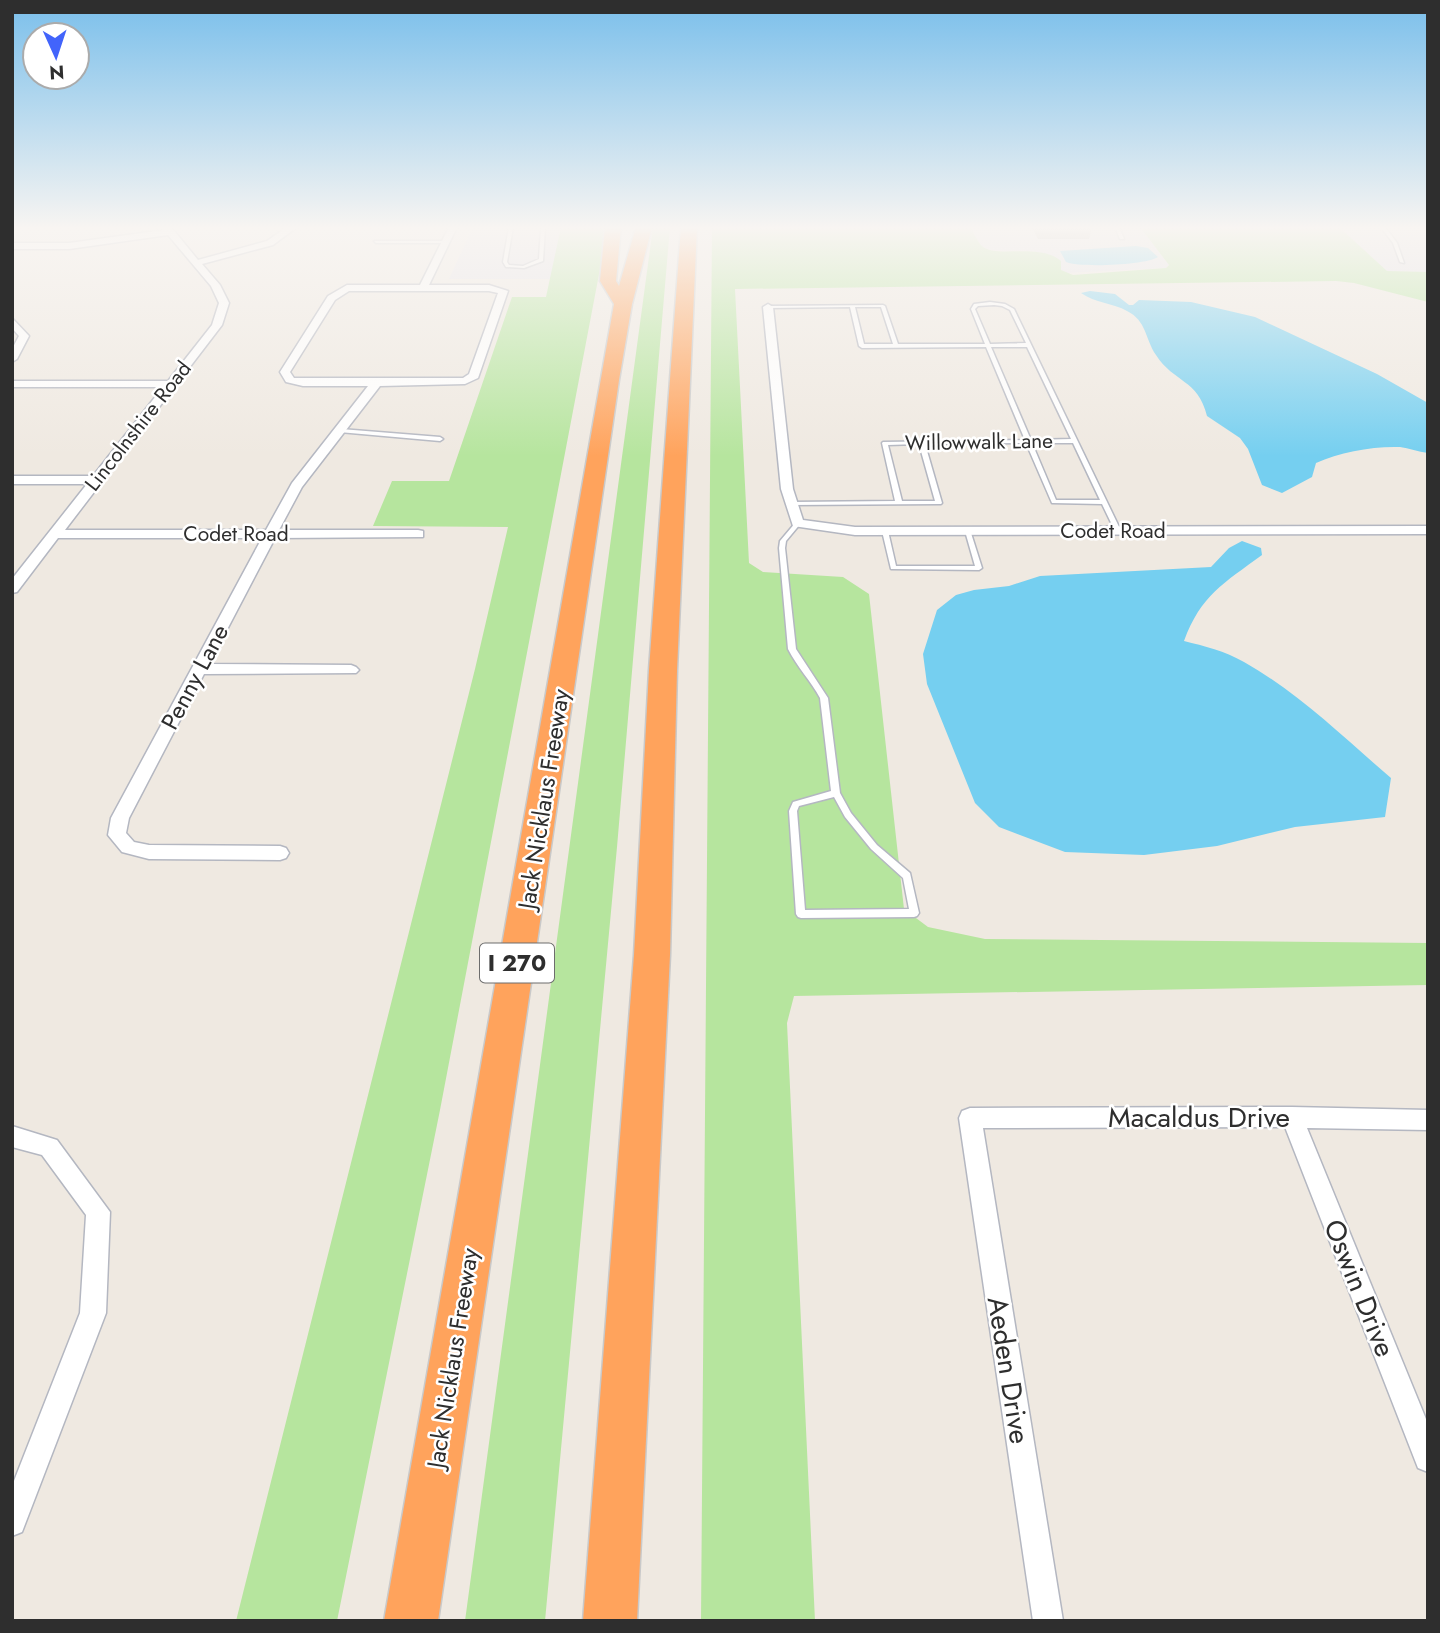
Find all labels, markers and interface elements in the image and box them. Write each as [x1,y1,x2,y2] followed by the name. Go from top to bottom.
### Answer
[21,21,91,91] north arrow
[49,59,65,86] text: N
[78,355,198,497] street label: Lincolnshire Road
[905,426,1053,458] street label: Willowwalk Lane
[1060,516,1166,546] street label: Codet Road
[183,519,289,549] street label: Codet Road
[152,618,237,736] street label: Penny Lane
[508,686,578,914] street label: Jack Nicklaus Freeway
[480,944,554,982] road number: I 270
[1108,1097,1290,1138] street label: Macaldus Drive
[1313,1213,1406,1363] street label: Oswin Drive
[417,1245,487,1473] street label: Jack Nicklaus Freeway
[977,1293,1040,1447] street label: Aeden Drive

